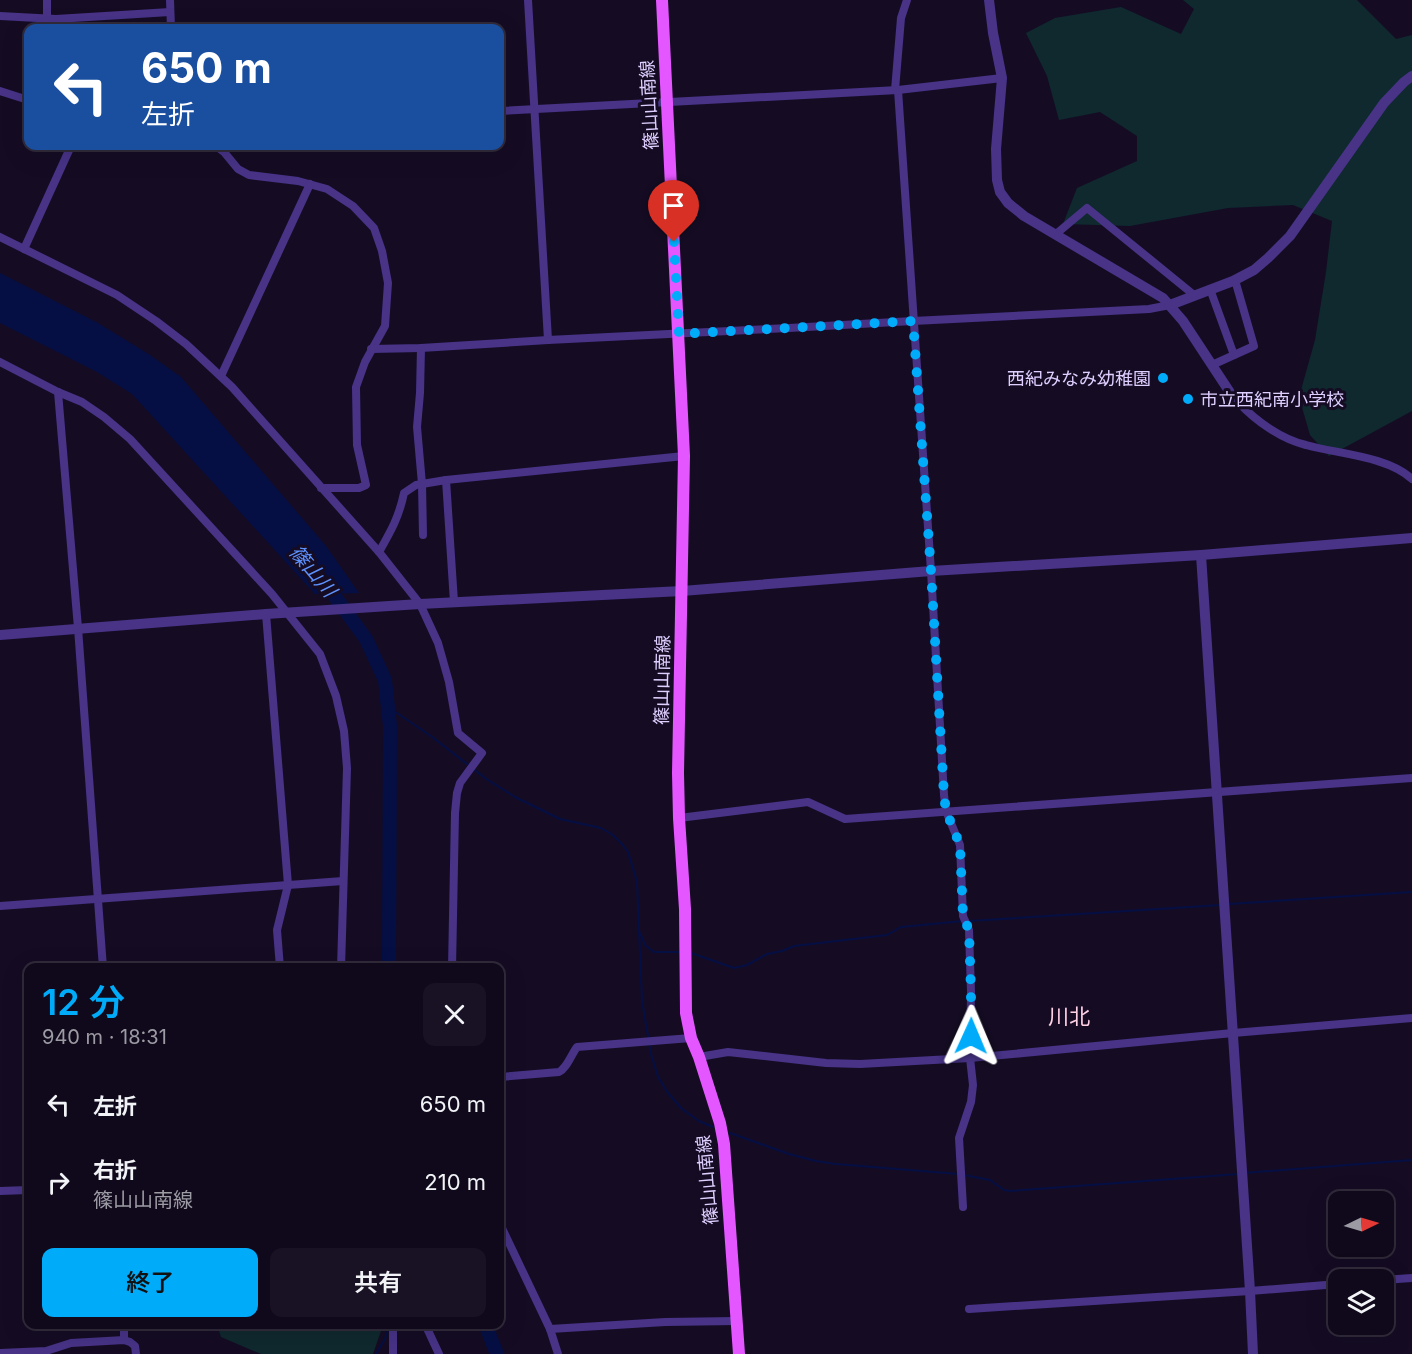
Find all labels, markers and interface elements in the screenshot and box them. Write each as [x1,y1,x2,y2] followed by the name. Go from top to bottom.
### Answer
[141,42,272,93] text: 650 m
[42,48,120,126] icon: left
[636,60,662,150] street label: 篠山山南線
[141,98,195,131] text: 左折
[648,180,699,242] pin
[657,189,690,222] icon: arrive
[1007,368,1151,389] place label: 西紀みなみ幼稚園
[1156,371,1170,385] marker: 西紀みなみ幼稚園
[1200,389,1344,410] place label: 市立西紀南小学校
[1181,392,1195,406] marker: 市立西紀南小学校
[285,540,343,603] water label: 篠山川
[651,635,673,725] street label: 篠山山南線
[42,980,125,1024] text: 12 分
[423,983,486,1046] button: close
[939,1004,1003,1068] position arrow
[1048,1004,1090,1029] district label: 川北
[42,1025,167,1049] text: 940 m · 18:31
[42,1088,75,1121] icon: left
[420,1091,486,1117] text: 650 m
[93,1093,137,1119] text: 左折
[693,1134,721,1226] street label: 篠山山南線
[93,1157,137,1183] text: 右折
[42,1166,75,1199] icon: right
[424,1169,486,1195] text: 210 m
[93,1188,193,1212] text: 篠山山南線
[1328,1191,1394,1257] north arrow
[1328,1191,1394,1335] map controls
[42,1248,258,1317] button: 終了
[270,1248,486,1317] button: 共有
[1328,1269,1394,1335] button: layers

